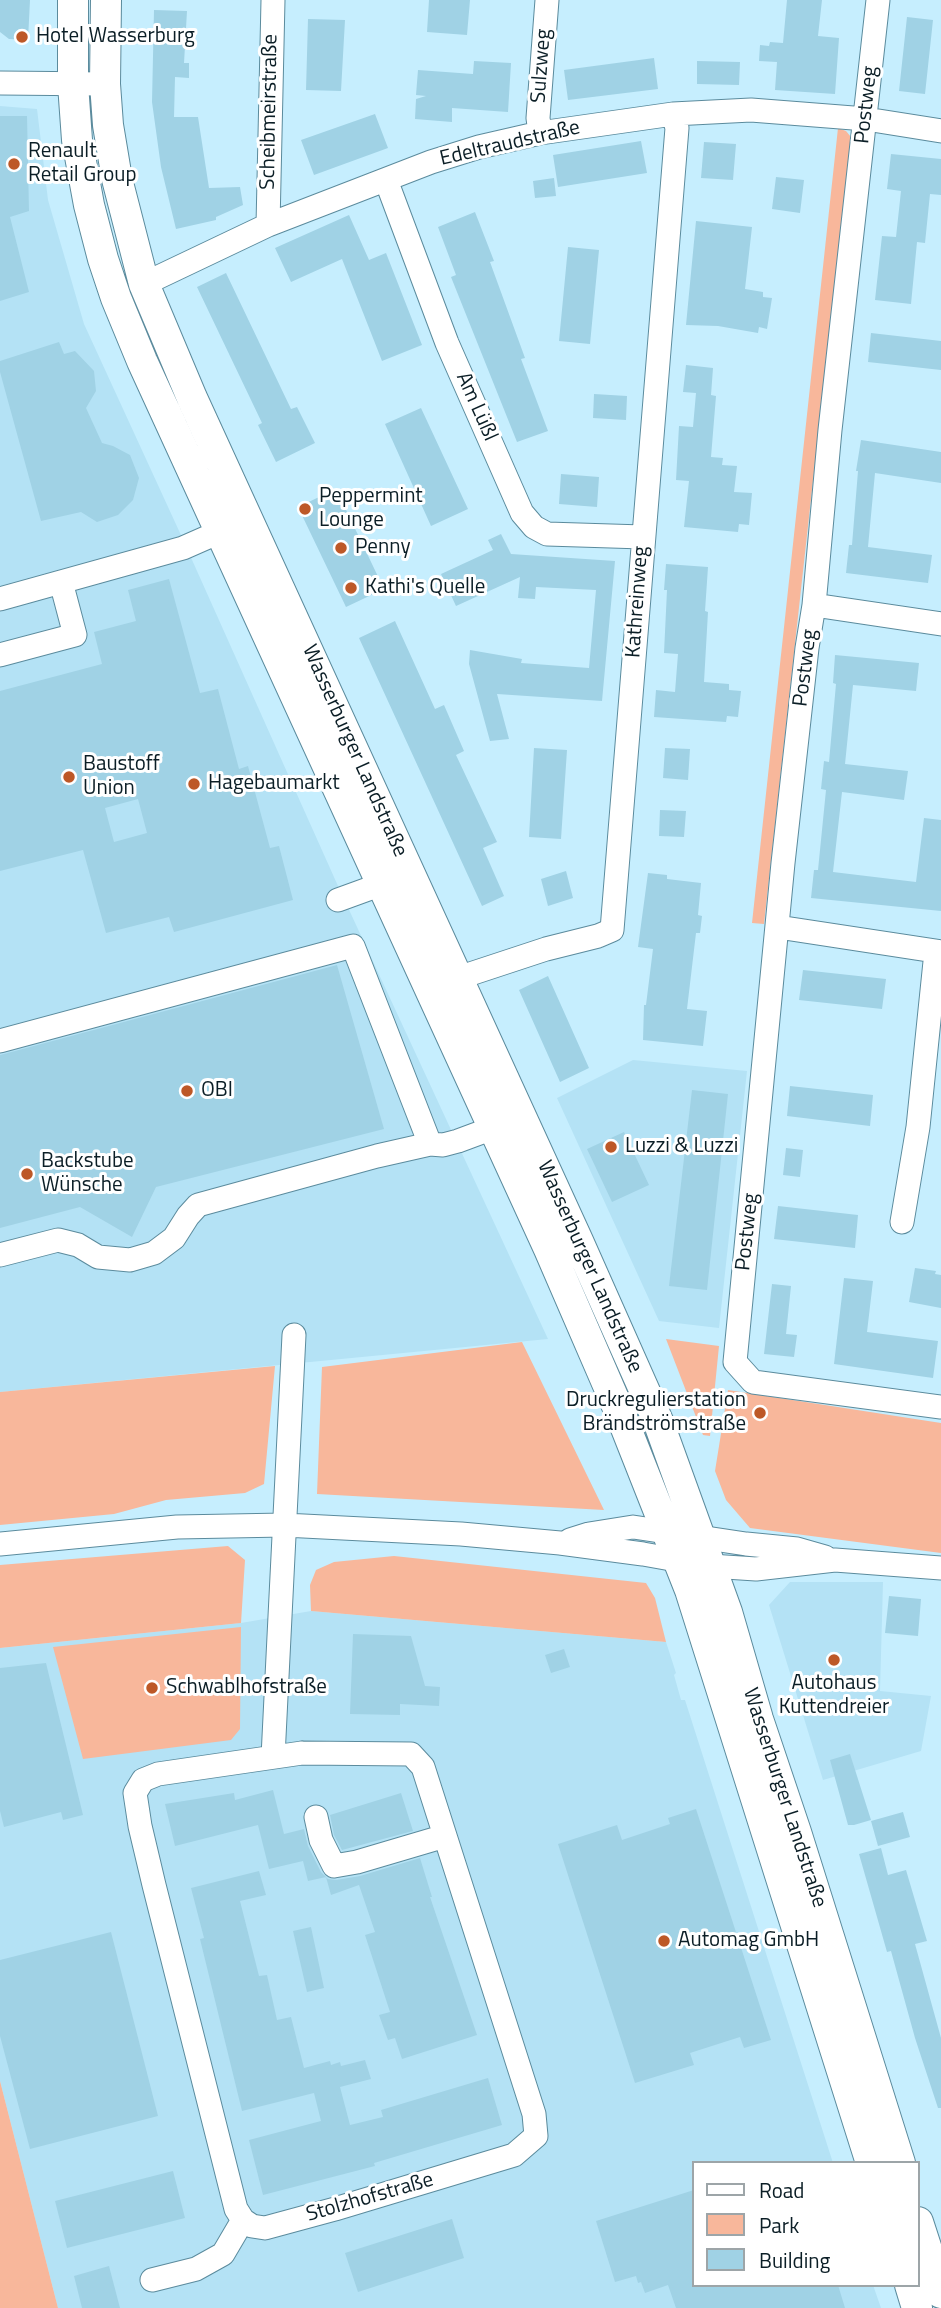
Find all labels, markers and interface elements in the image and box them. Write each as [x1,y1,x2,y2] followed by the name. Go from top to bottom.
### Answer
[36,24,195,50] place label: Hotel Wasserburg
[527,28,557,104] street label: Sulzweg
[14,29,30,45] marker: Hotel Wasserburg
[256,34,284,190] street label: Scheibmeirstraße
[850,65,884,145] street label: Postweg
[438,116,582,172] street label: Edeltraudstraße
[28,139,137,189] place label: Renault Retail Group
[6,156,22,172] marker: Renault Retail Group
[450,369,502,445] street label: Am Lüßl
[319,484,423,534] place label: Peppermint Lounge
[297,501,313,517] marker: Peppermint Lounge
[355,535,411,561] place label: Penny
[333,540,349,556] marker: Penny
[622,545,654,659] street label: Kathreinweg
[365,575,485,601] place label: Kathi's Quelle
[343,580,359,596] marker: Kathi's Quelle
[789,628,823,708] street label: Postweg
[296,641,412,861] street label: Wasserburger Landstraße
[83,752,160,802] place label: Baustoff Union
[61,769,77,785] marker: Baustoff Union
[208,771,340,797] place label: Hagebaumarkt
[186,776,202,792] marker: Hagebaumarkt
[201,1078,233,1104] place label: OBI
[179,1083,195,1099] marker: OBI
[625,1134,738,1160] place label: Luzzi & Luzzi
[603,1139,619,1155] marker: Luzzi & Luzzi
[41,1149,134,1199] place label: Backstube Wünsche
[531,1157,647,1377] street label: Wasserburger Landstraße
[19,1166,35,1182] marker: Backstube Wünsche
[731,1192,765,1272] street label: Postweg
[566,1388,746,1438] place label: Druckregulierstation Brändströmstraße
[752,1405,768,1421] marker: Druckregulierstation Brändströmstraße
[826,1652,842,1668] marker: Autohaus Kuttendreier
[779,1671,889,1721] place label: Autohaus Kuttendreier
[166,1675,327,1701] place label: Schwablhofstraße
[144,1680,160,1696] marker: Schwablhofstraße
[737,1685,831,1911] street label: Wasserburger Landstraße
[678,1928,819,1954] place label: Automag GmbH
[656,1933,672,1949] marker: Automag GmbH
[692,2161,920,2287] legend
[304,2168,436,2228] street label: Stolzhofstraße
[759,2174,804,2206] text: Road
[759,2209,799,2241] text: Park
[759,2244,830,2276] text: Building

